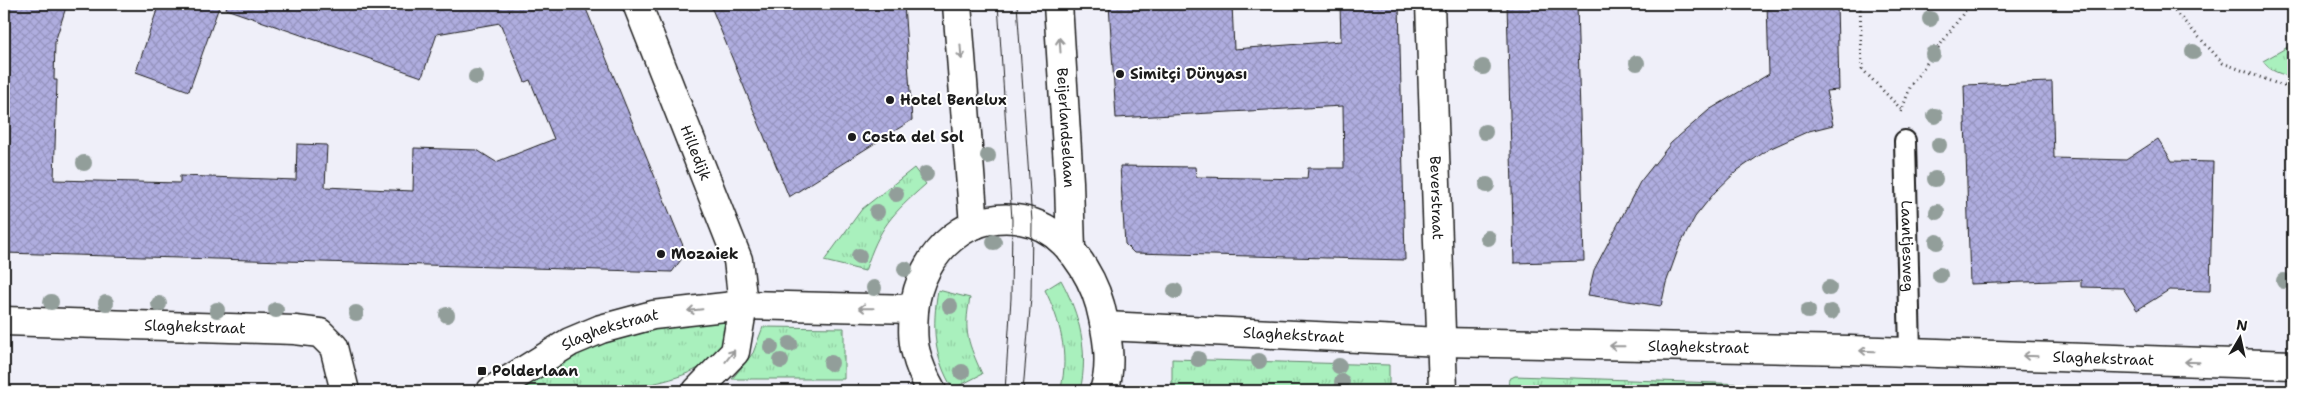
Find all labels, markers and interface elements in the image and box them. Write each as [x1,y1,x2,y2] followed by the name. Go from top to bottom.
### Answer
[1056,37,1065,53] one-way arrow
[956,44,965,60] one-way arrow
[1130,64,1247,84] place label: Simitçi Dünyası
[1052,67,1079,188] street label: Beijerlandselaan
[1114,68,1126,80] marker: Simitçi Dünyası
[900,90,1007,110] place label: Hotel Benelux
[884,94,896,106] marker: Hotel Benelux
[676,122,716,184] street label: Hilledijk
[862,127,964,147] place label: Costa del Sol
[846,131,858,143] marker: Costa del Sol
[1425,156,1448,240] street label: Beverstraat
[1896,200,1919,292] street label: Laantjesweg
[671,244,739,264] place label: Mozaiek
[655,248,667,260] marker: Mozaiek
[858,303,874,312] one-way arrow
[557,304,659,355] street label: Slaghekstraat
[687,305,703,315] one-way arrow
[2214,312,2264,362] north arrow
[144,315,246,338] street label: Slaghekstraat
[2235,315,2249,335] text: N
[1243,323,1345,347] street label: Slaghekstraat
[1648,336,1750,358] street label: Slaghekstraat
[1610,341,1626,351] one-way arrow
[1859,346,1875,355] one-way arrow
[2052,347,2155,370] street label: Slaghekstraat
[724,349,735,362] one-way arrow
[2022,352,2038,361] one-way arrow
[2184,357,2200,366] one-way arrow
[492,361,578,381] place label: Polderlaan
[476,365,488,377] marker: Polderlaan

